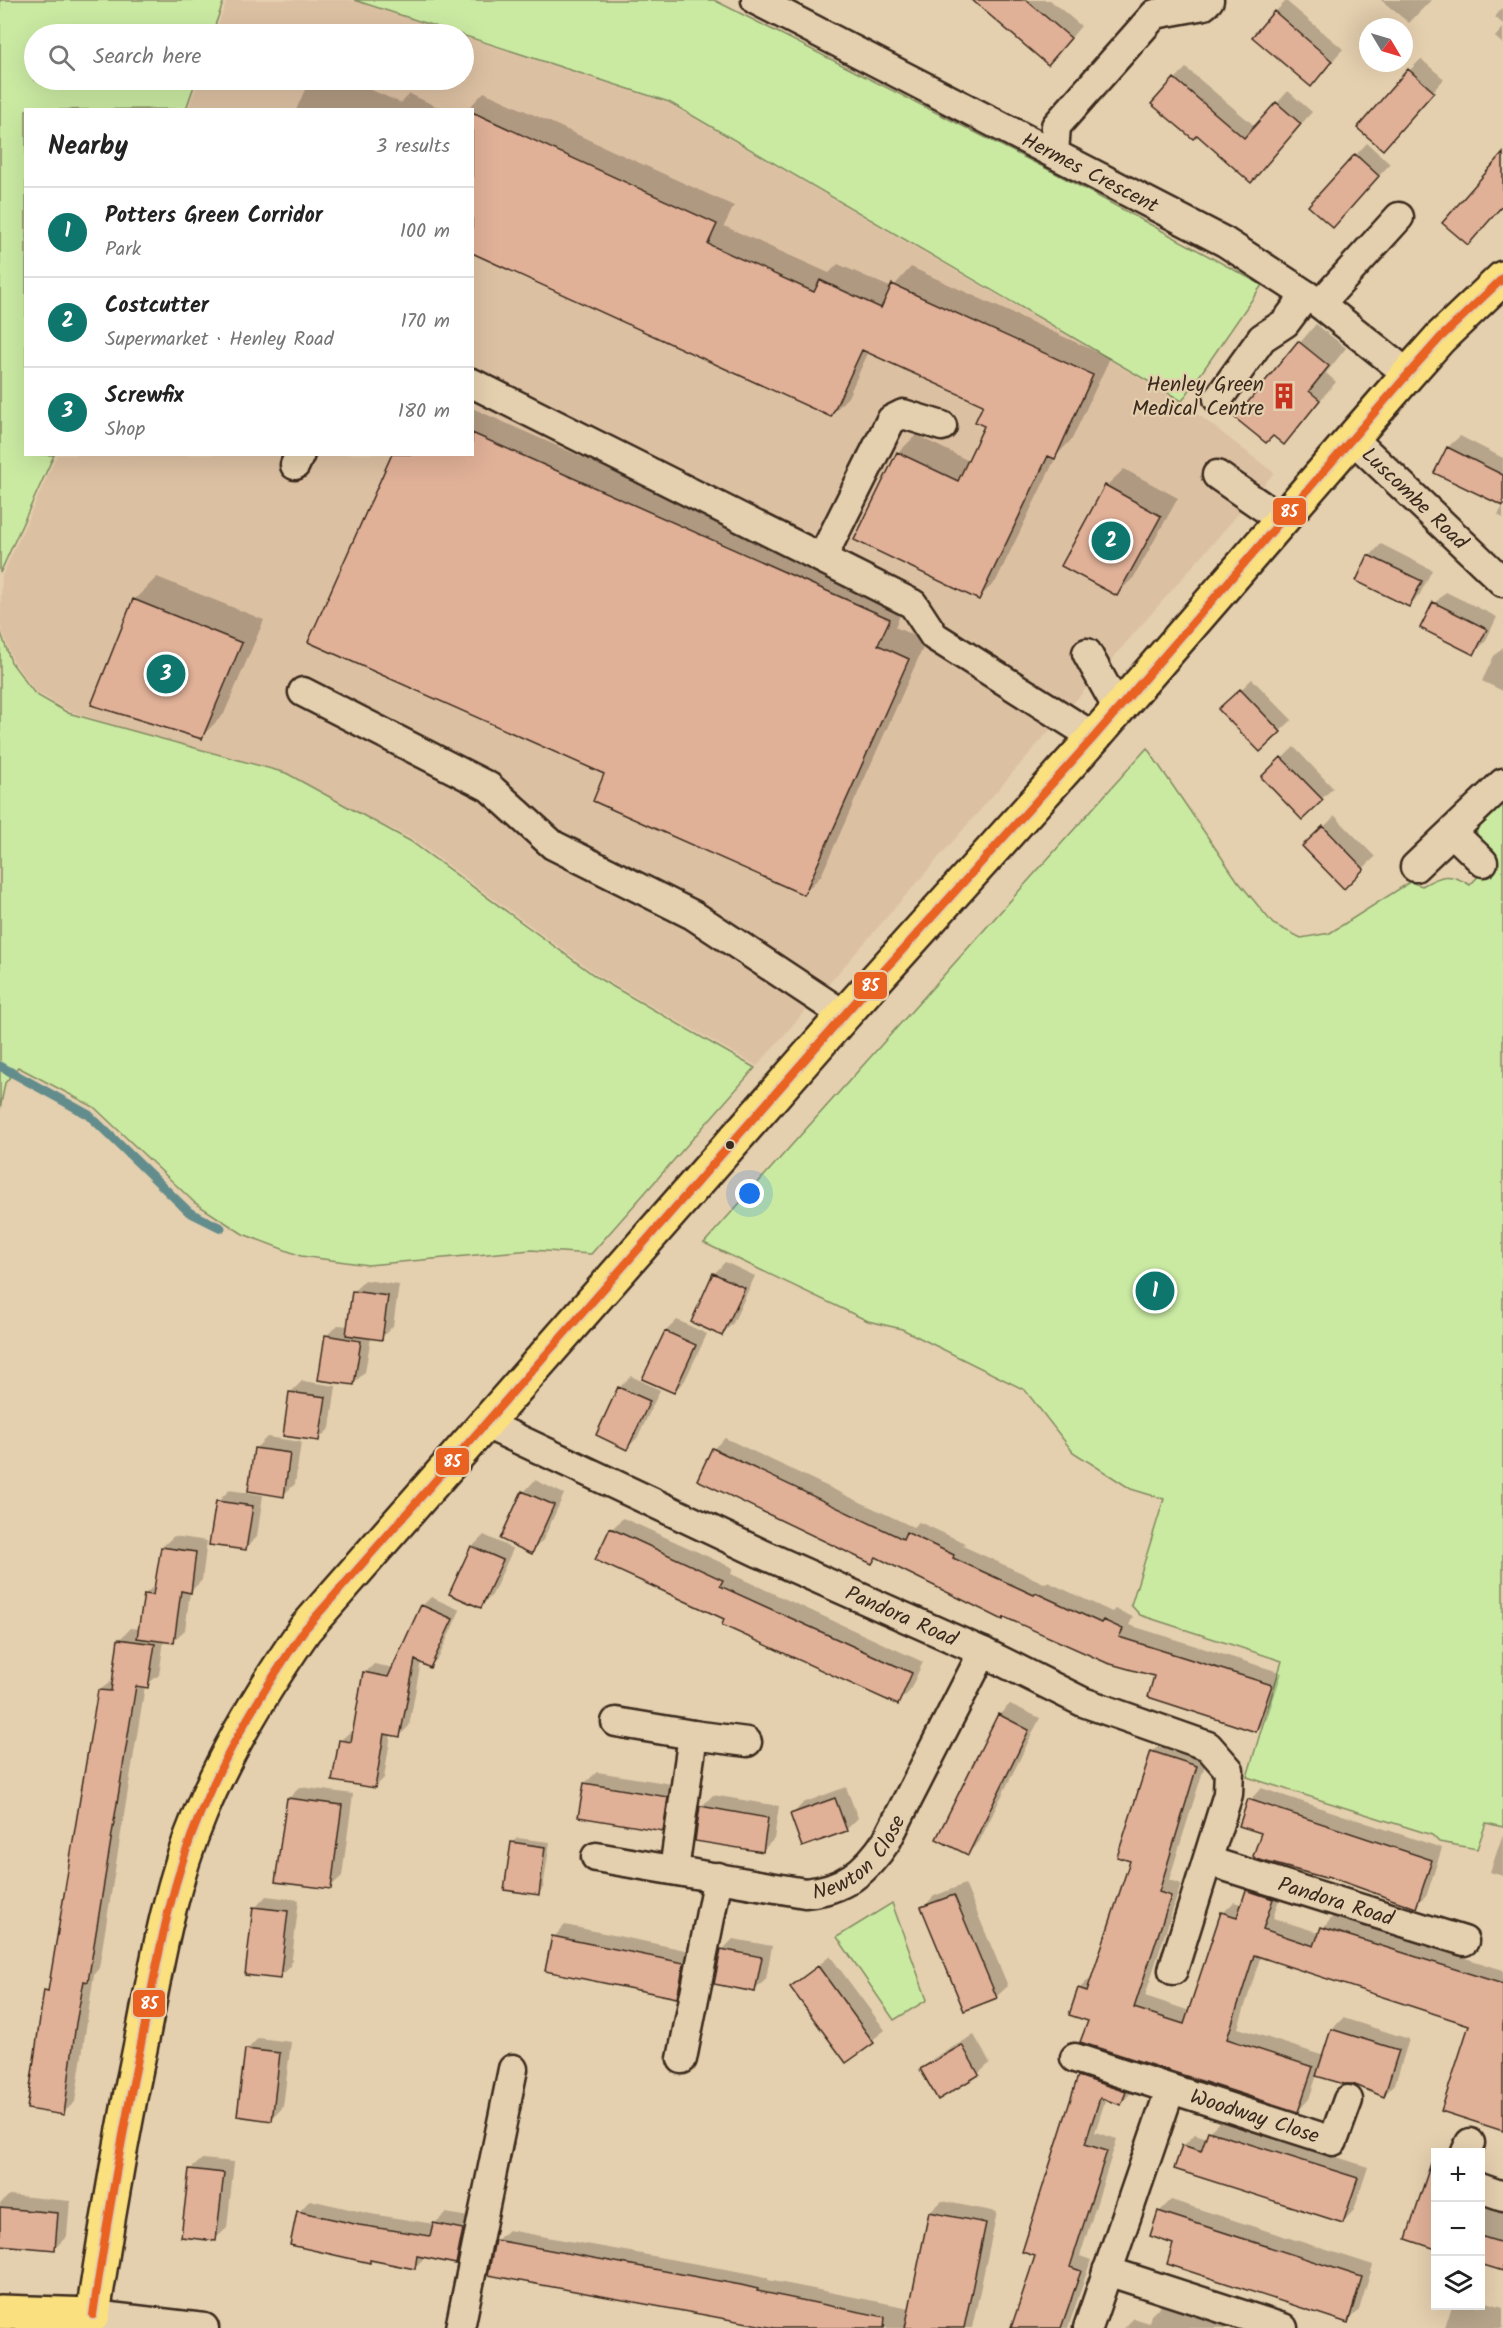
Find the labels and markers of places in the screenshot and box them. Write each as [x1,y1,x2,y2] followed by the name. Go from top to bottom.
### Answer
[1132,369,1265,426] place label: Henley Green Medical Centre
[1269,381,1299,411] building icon: Henley Green Medical Centre
[1092,518,1130,564] pin: 2
[146,652,186,696] pin: 3
[724,1139,736,1151] unlabelled marker
[1136,1268,1174,1314] pin: 1

